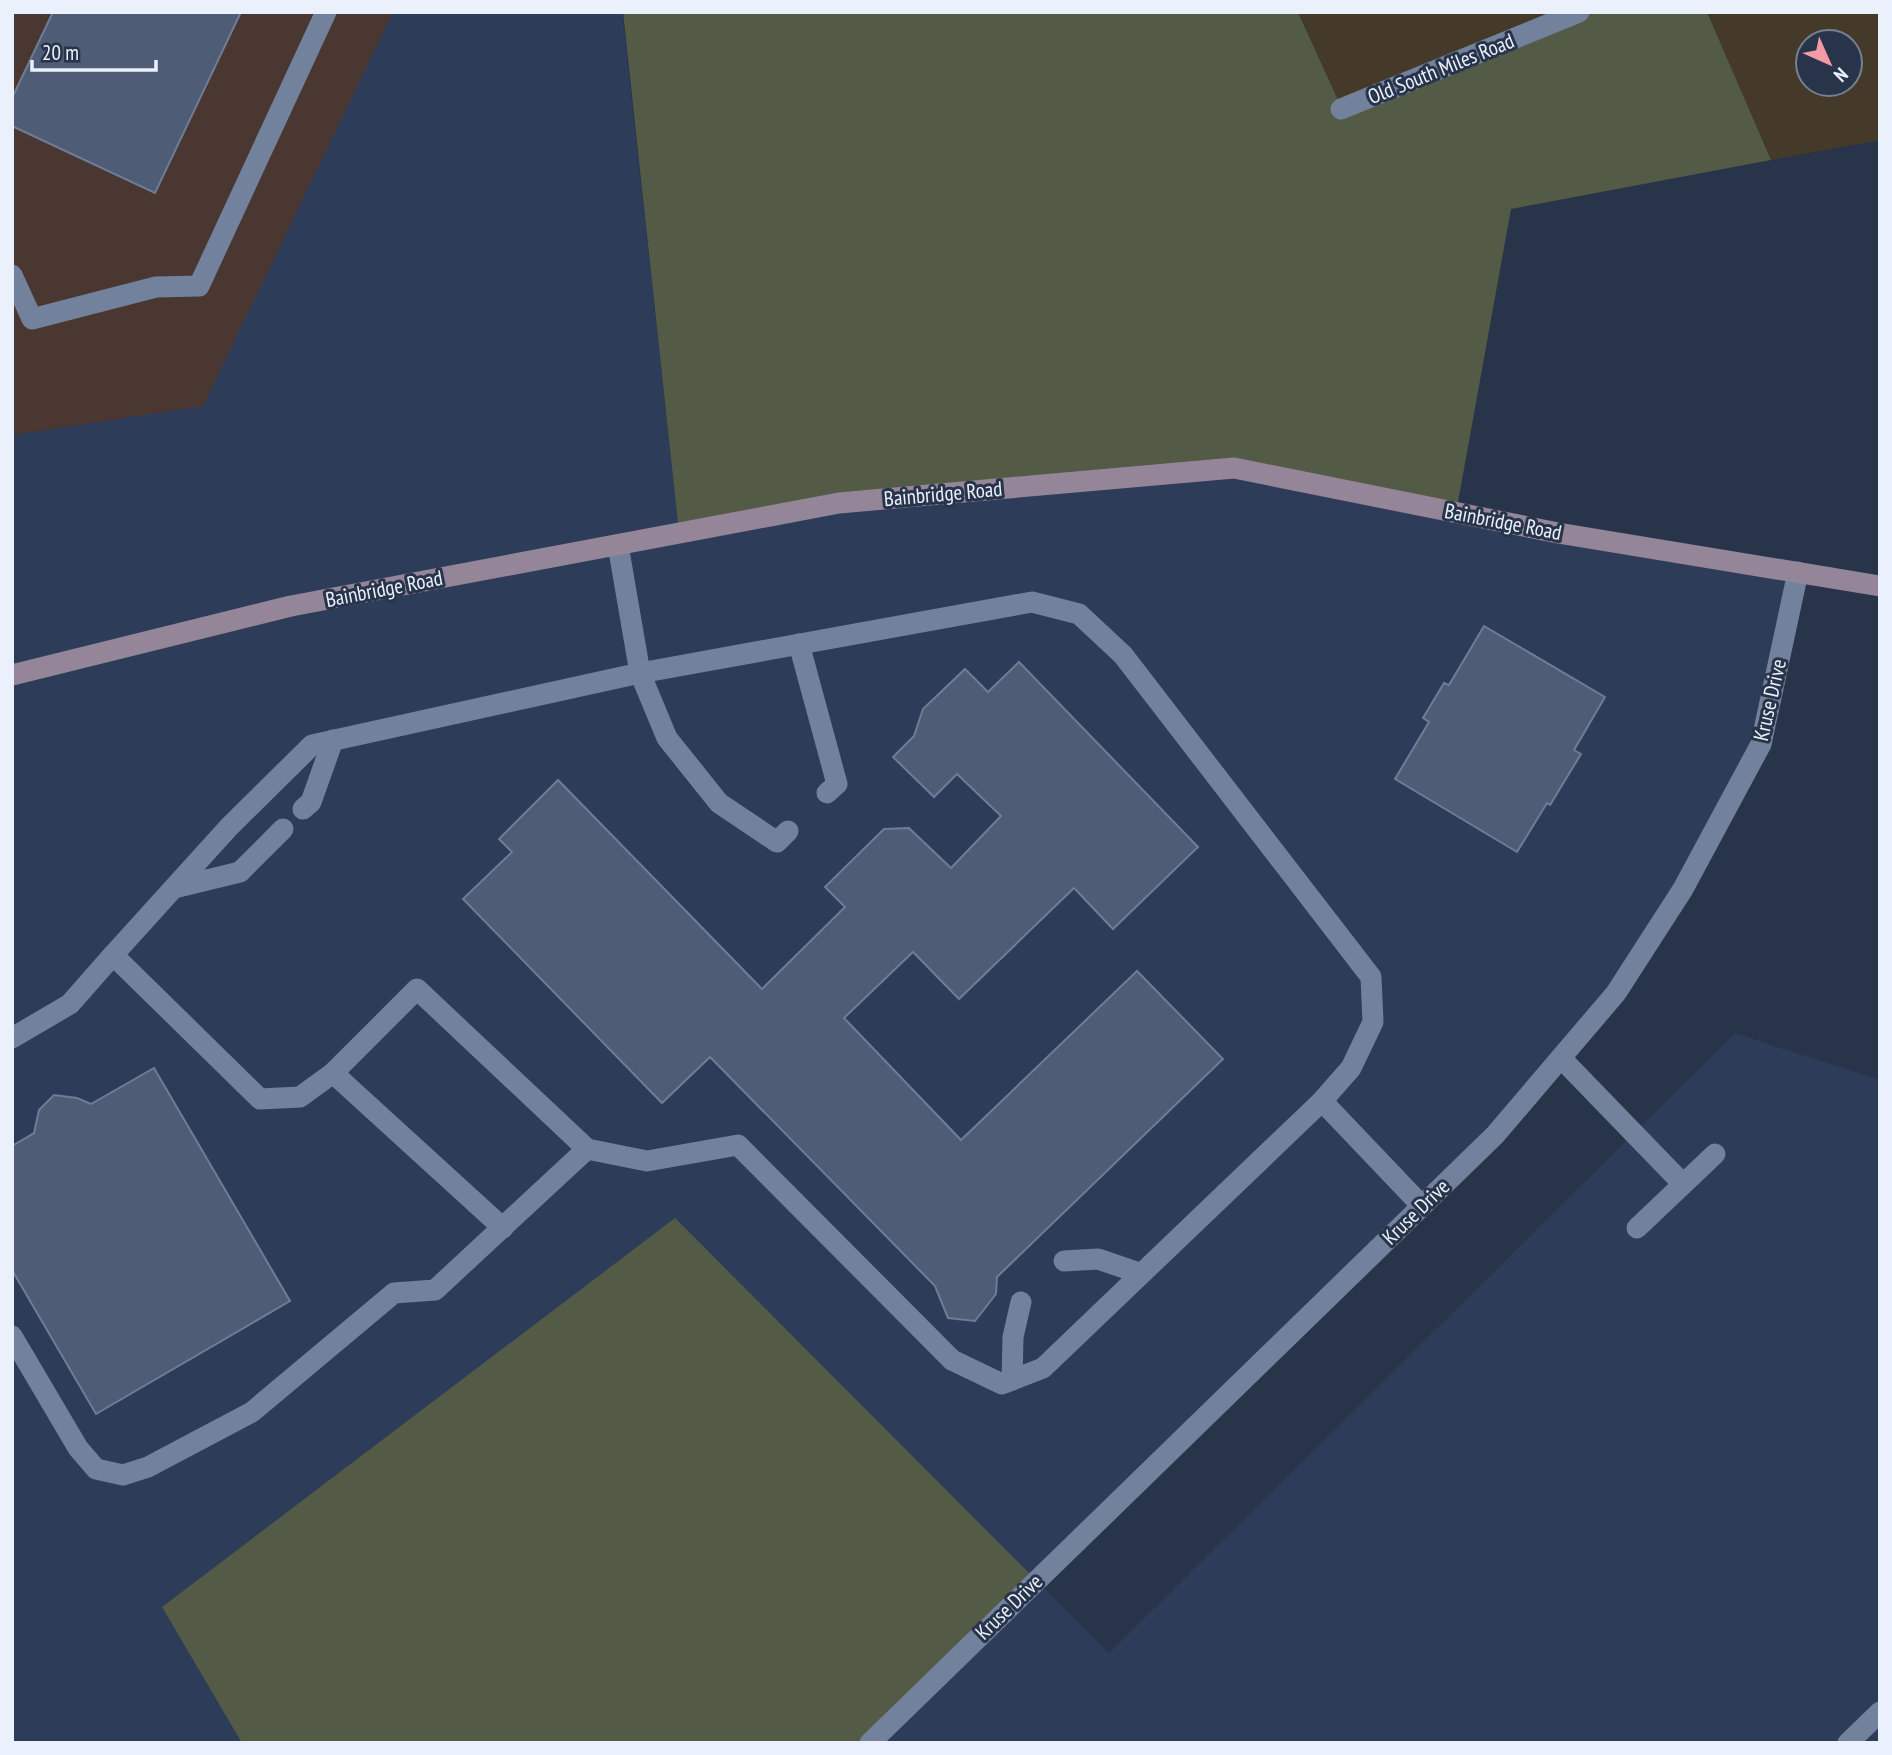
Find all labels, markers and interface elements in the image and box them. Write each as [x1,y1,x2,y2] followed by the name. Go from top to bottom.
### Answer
[1364,27,1518,110] street label: Old South Miles Road
[32,28,156,72] scale bar
[1794,28,1864,98] north arrow
[42,39,79,66] text: 20 m
[1829,63,1853,87] text: N
[883,475,1003,512] street label: Bainbridge Road
[1442,497,1564,546] street label: Bainbridge Road
[323,564,445,613] street label: Bainbridge Road
[1747,656,1792,743] street label: Kruse Drive
[1376,1173,1455,1250] street label: Kruse Drive
[969,1568,1048,1645] street label: Kruse Drive

